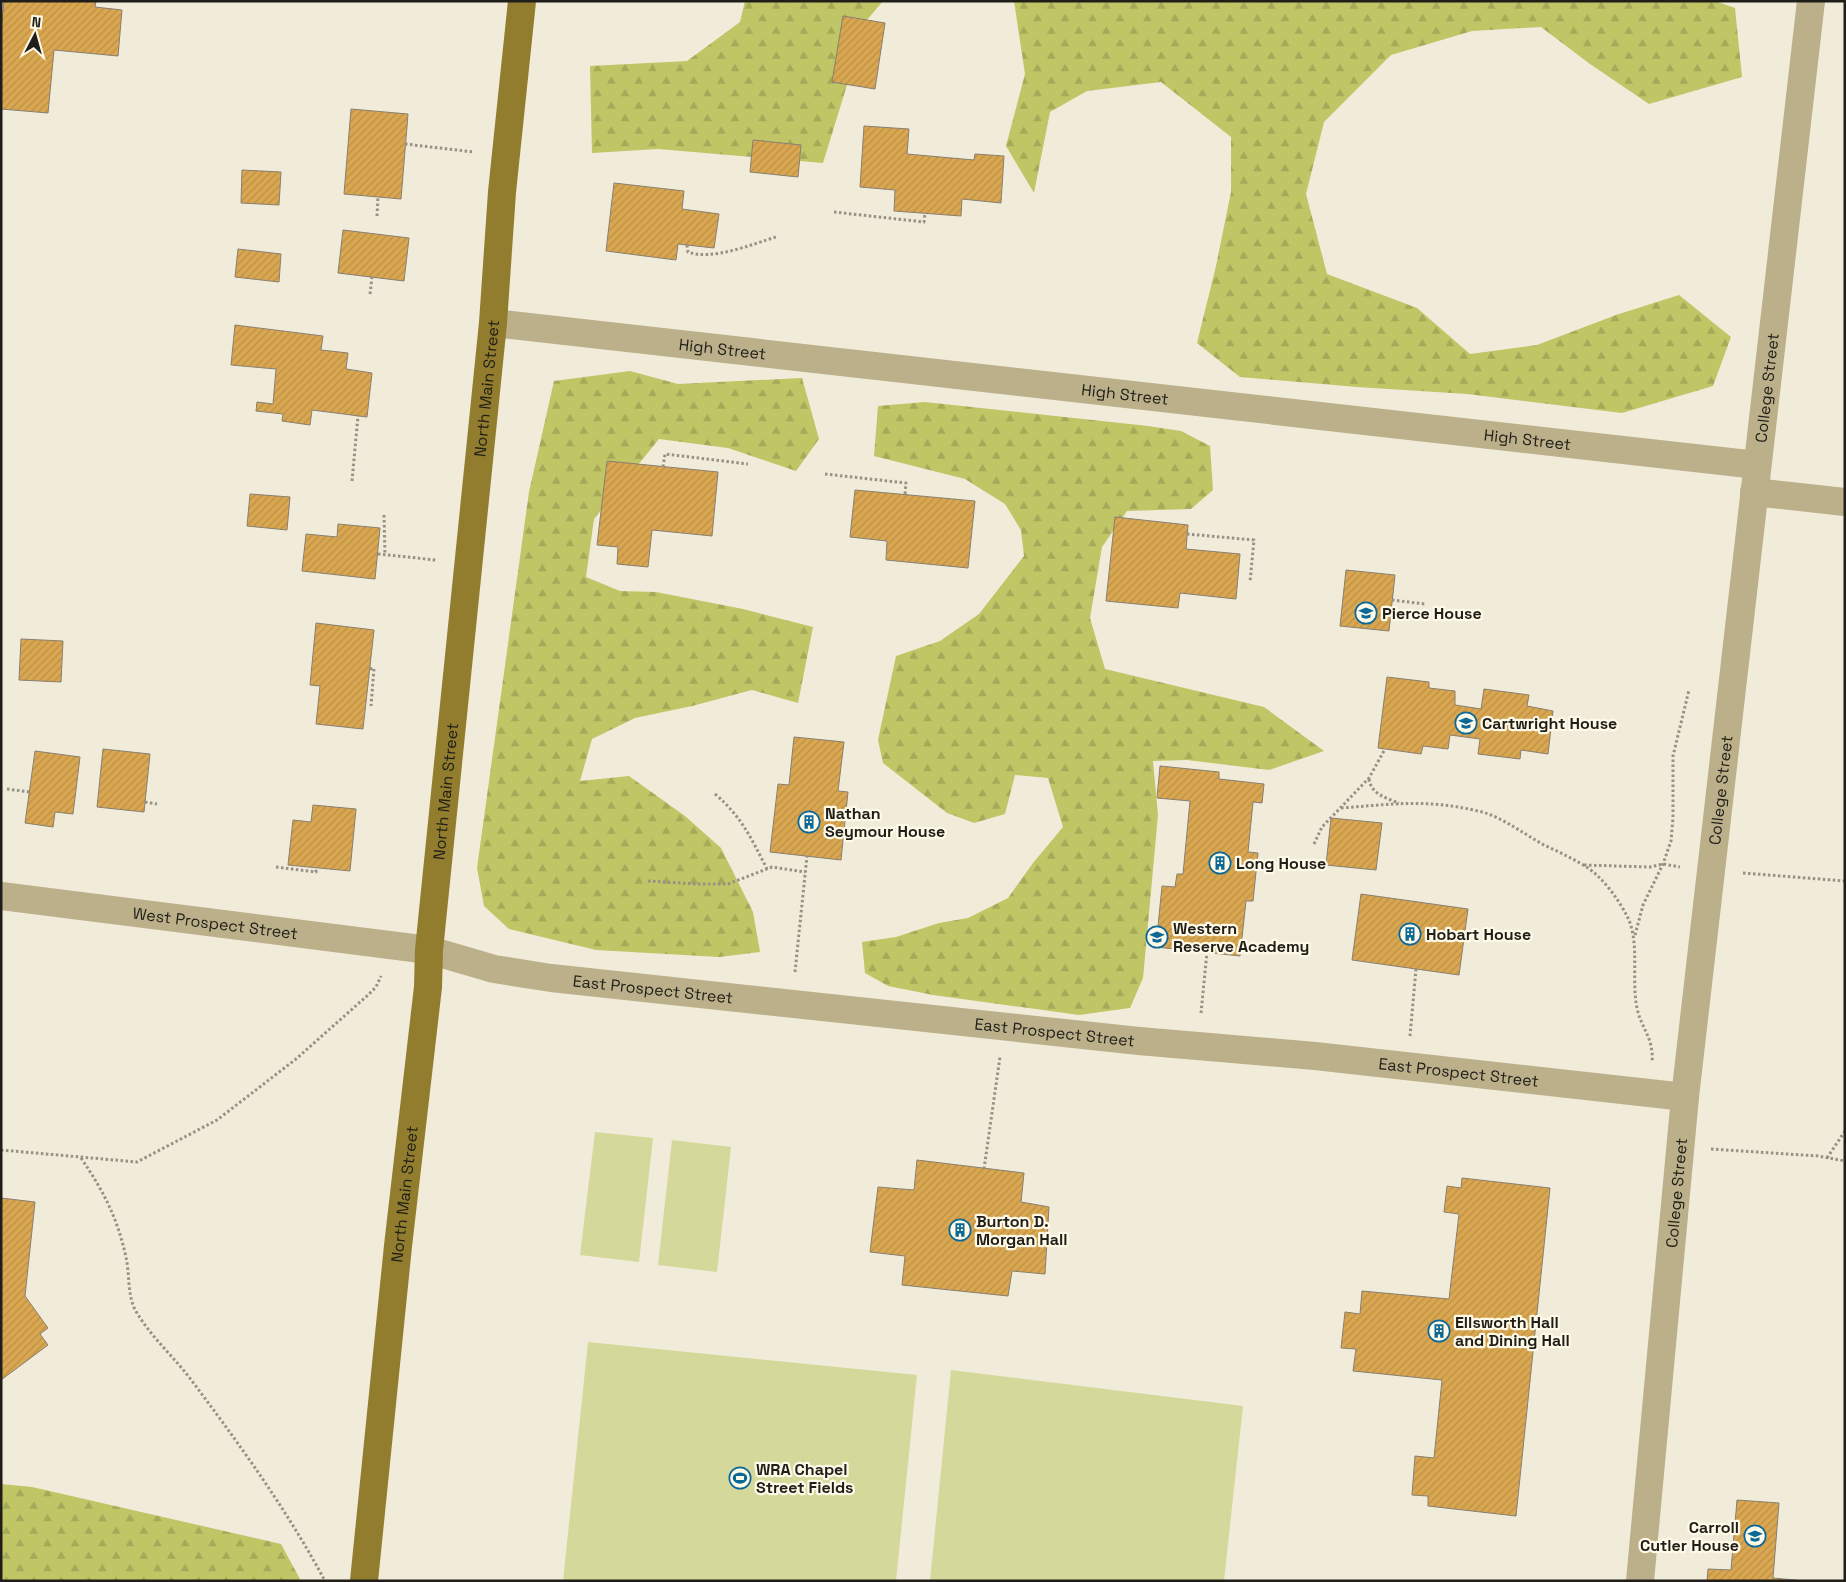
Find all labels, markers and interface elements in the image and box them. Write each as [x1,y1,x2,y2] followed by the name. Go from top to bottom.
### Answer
[10,10,60,60] north arrow
[31,13,42,32] text: N
[469,319,504,458] street label: North Main Street
[1750,332,1783,444] street label: College Street
[678,333,767,364] street label: High Street
[1080,379,1170,409] street label: High Street
[1483,424,1572,455] street label: High Street
[1354,601,1378,625] school or university icon: Pierce House
[1382,603,1482,624] place label: Pierce House
[1454,711,1478,735] school or university icon: Cartwright House
[1482,713,1617,734] place label: Cartwright House
[428,722,463,861] street label: North Main Street
[1704,734,1737,846] street label: College Street
[825,803,945,842] place label: Nathan Seymour House
[797,810,821,834] building icon: Nathan Seymour House
[1208,851,1232,875] building icon: Long House
[1236,853,1326,874] place label: Long House
[132,902,299,944] street label: West Prospect Street
[1173,918,1309,957] place label: Western Reserve Academy
[1398,922,1422,946] building icon: Hobart House
[1426,924,1531,945] place label: Hobart House
[1145,925,1169,949] school or university icon: Western Reserve Academy
[572,970,734,1008] street label: East Prospect Street
[973,1013,1136,1051] street label: East Prospect Street
[1377,1053,1540,1091] street label: East Prospect Street
[386,1124,422,1264] street label: North Main Street
[1661,1137,1692,1249] street label: College Street
[976,1211,1068,1250] place label: Burton D. Morgan Hall
[948,1218,972,1242] building icon: Burton D. Morgan Hall
[1455,1312,1570,1351] place label: Ellsworth Hall and Dining Hall
[1427,1319,1451,1343] building icon: Ellsworth Hall and Dining Hall
[756,1459,854,1498] place label: WRA Chapel Street Fields
[728,1466,752,1490] sports icon: WRA Chapel Street Fields
[1640,1517,1739,1556] place label: Carroll Cutler House
[1743,1524,1767,1548] school or university icon: Carroll Cutler House

